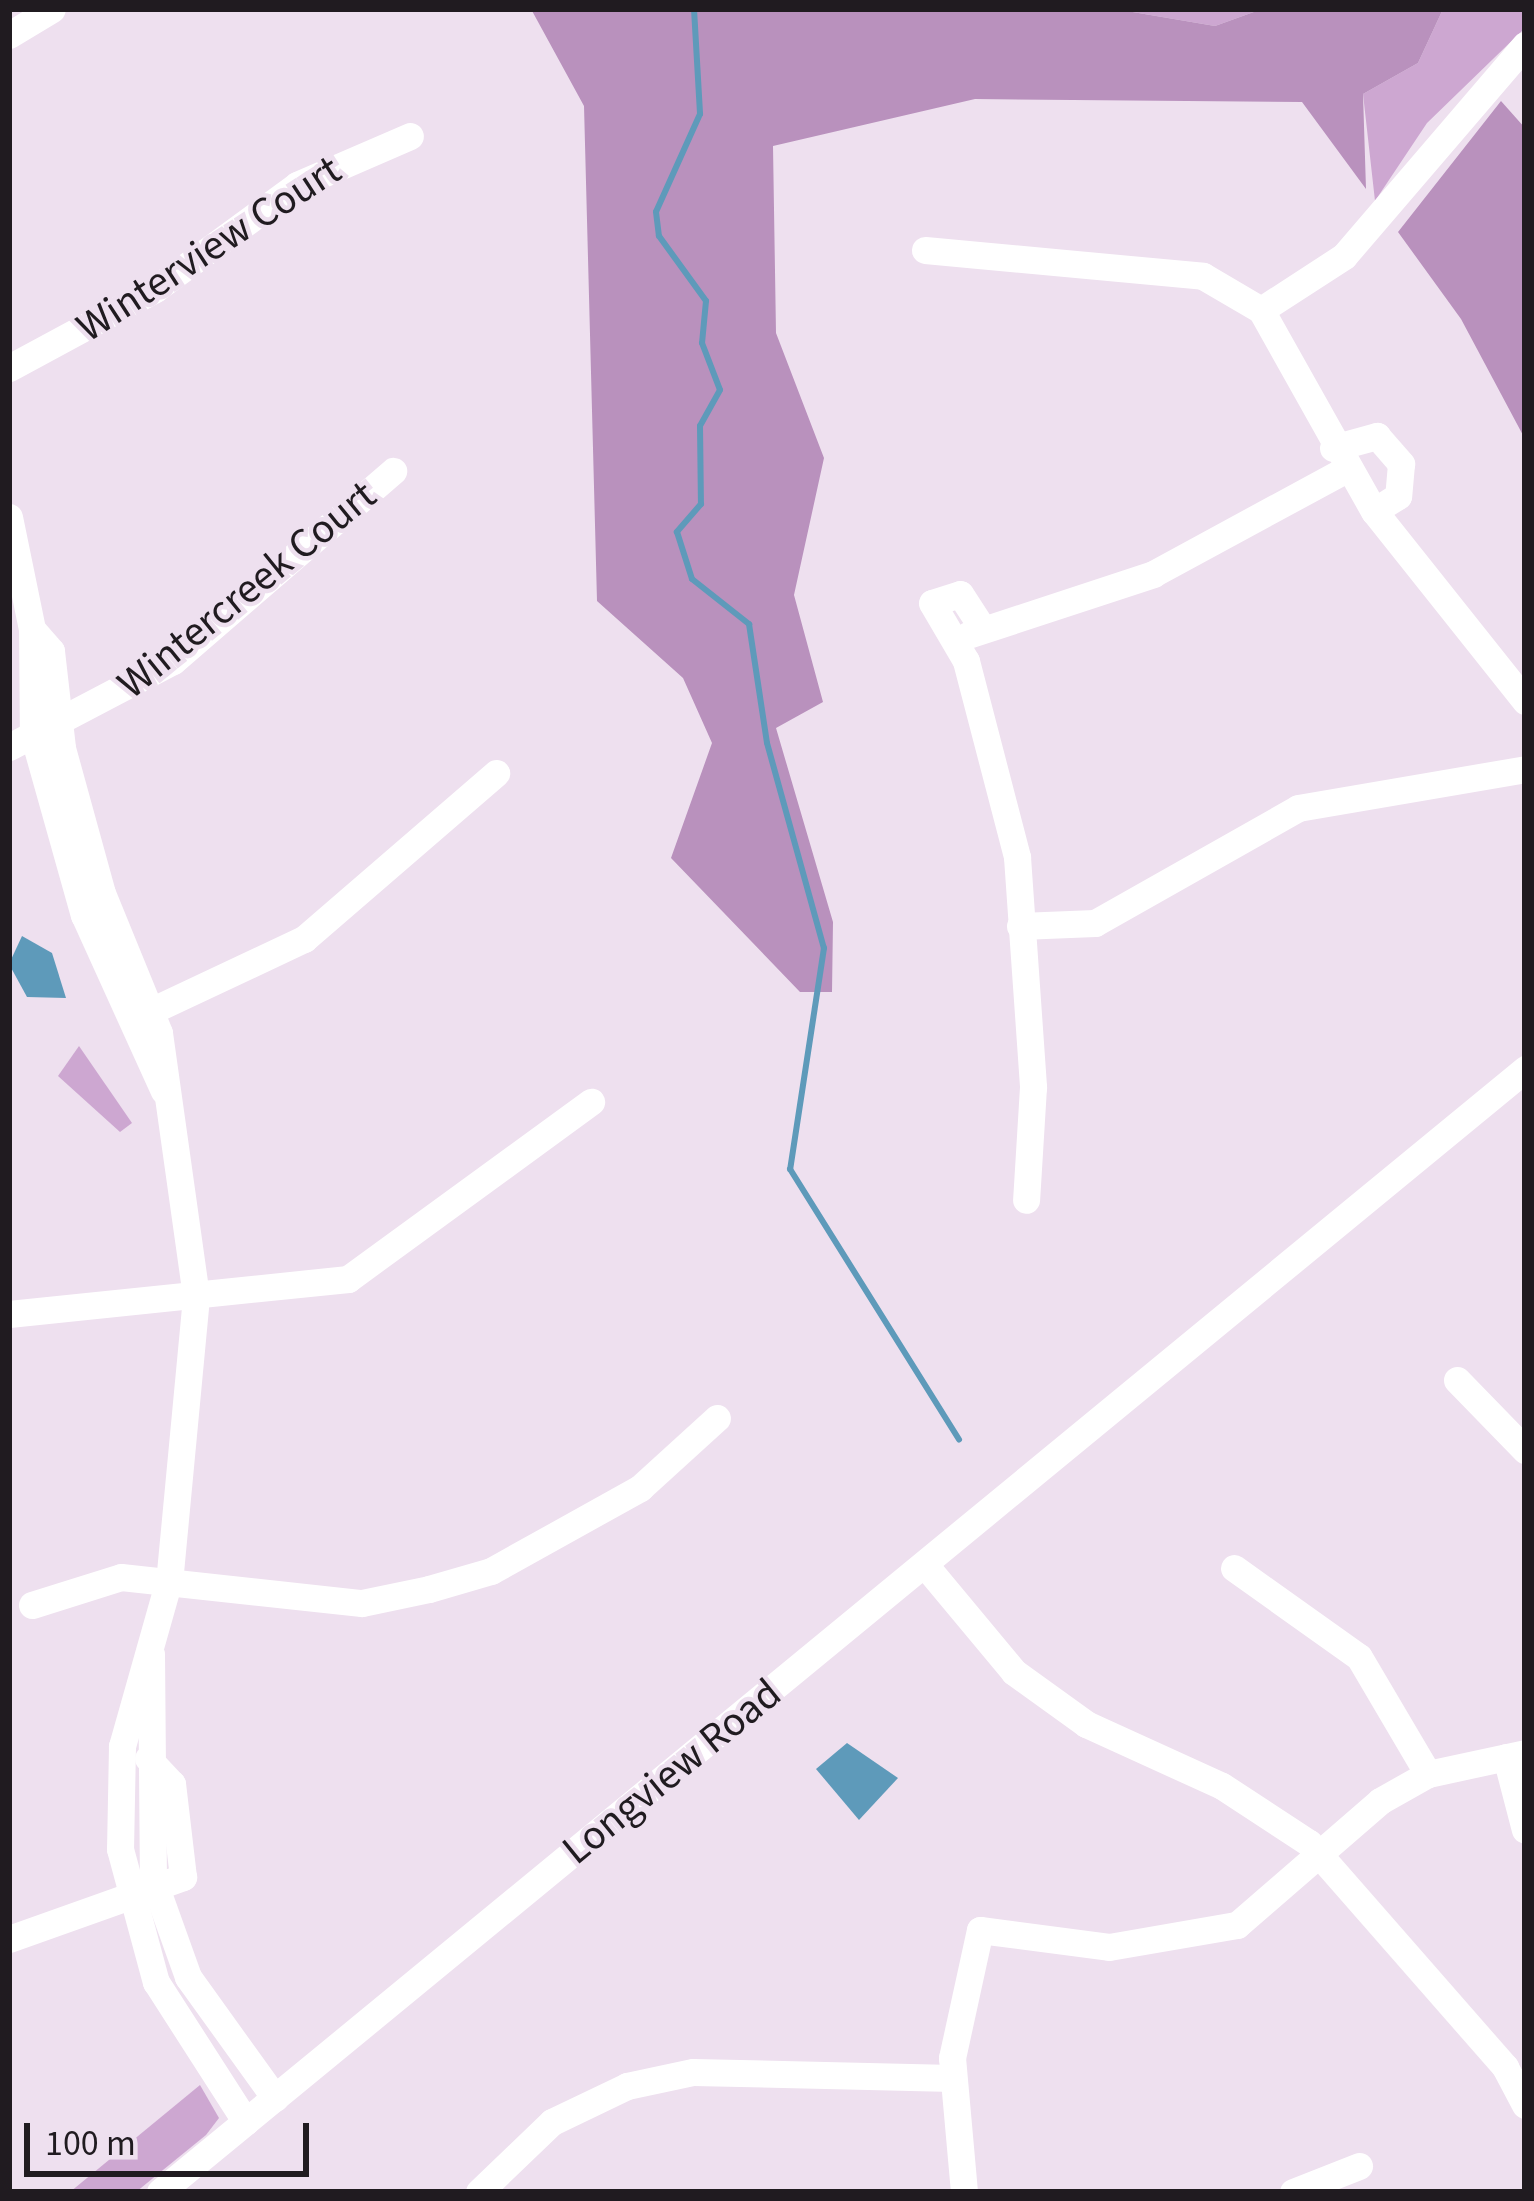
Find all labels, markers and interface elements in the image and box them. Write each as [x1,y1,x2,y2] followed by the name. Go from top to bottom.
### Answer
[68,145,350,353] street label: Winterview Court
[108,471,386,709] street label: Wintercreek Court
[553,1669,791,1875] street label: Longview Road
[30,2099,315,2173] scale bar
[45,2118,136,2169] text: 100 m

